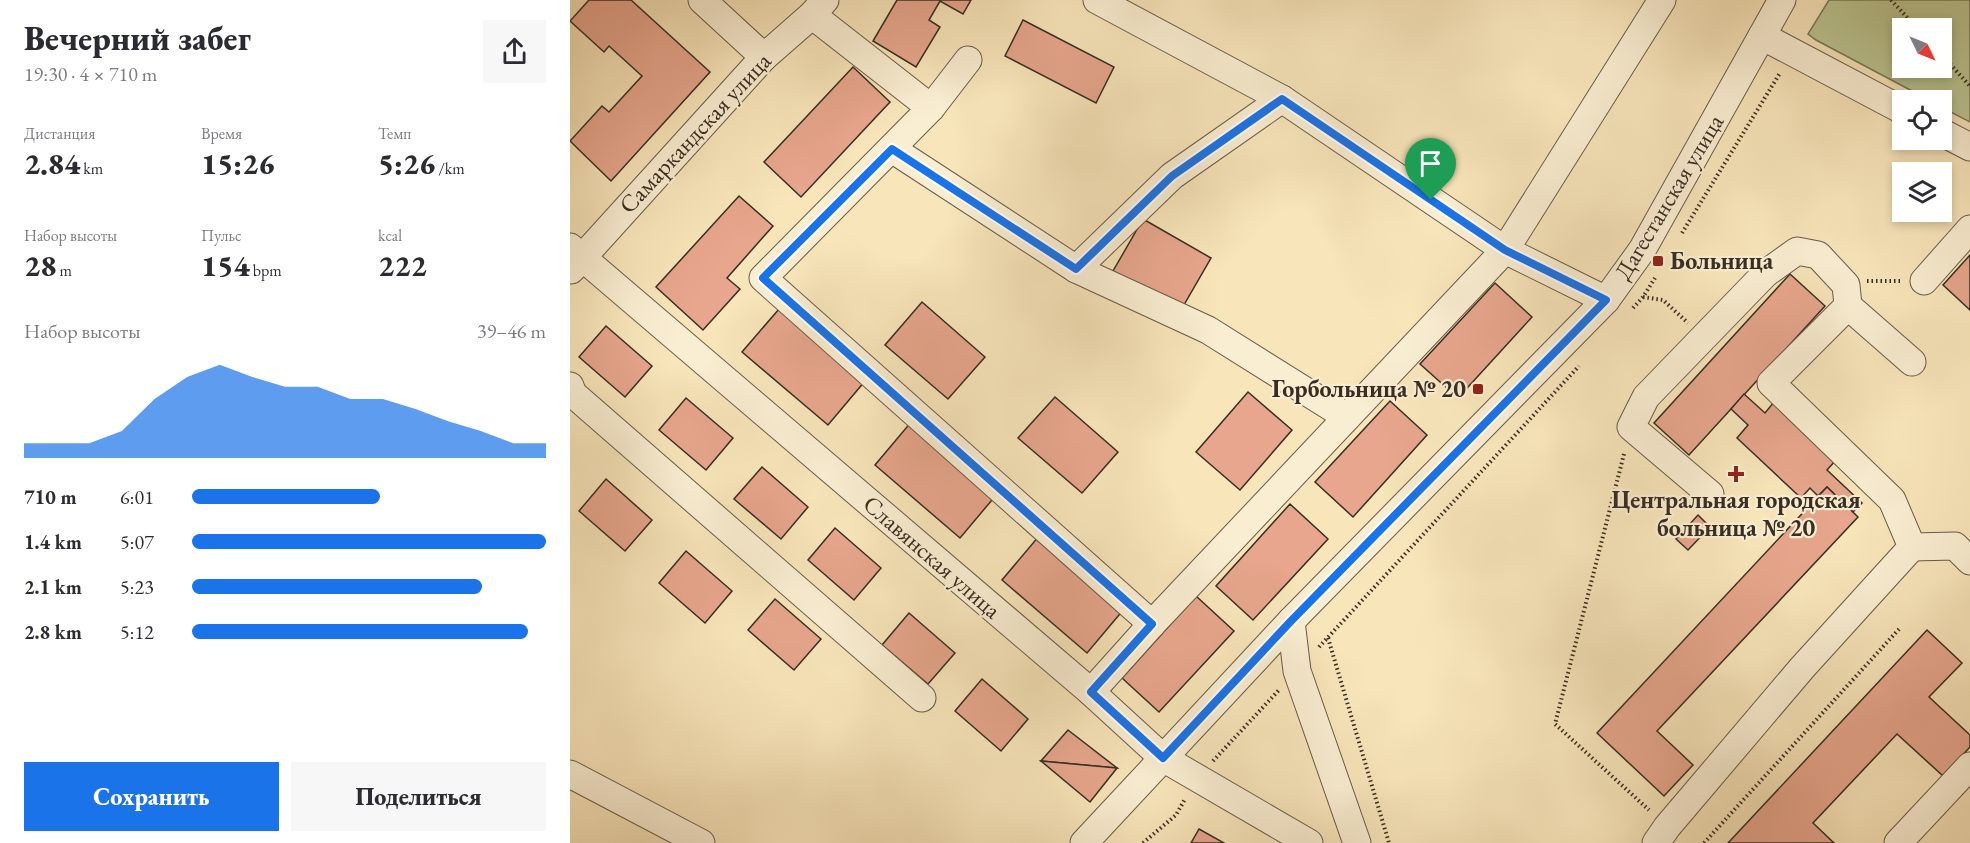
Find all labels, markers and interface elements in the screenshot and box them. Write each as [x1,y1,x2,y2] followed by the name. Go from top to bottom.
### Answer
[24,17,251,60] text: Вечерний забег
[1892,18,1952,78] north arrow
[1892,18,1952,222] map controls
[483,20,546,83] button: share
[612,45,778,220] street label: Самаркандская улица
[24,61,157,87] text: 19:30 · 4 × 710 m
[1892,90,1952,150] button: locate
[1607,108,1730,285] street label: Дагестанская улица
[24,123,95,144] text: Дистанция
[201,123,242,144] text: Время
[378,123,411,144] text: Темп
[1405,138,1456,200] pin
[24,144,80,183] text: 2.84
[201,144,274,183] text: 15:26
[378,144,435,183] text: 5:26
[1414,147,1447,180] icon: arrive
[80,158,103,179] text: km
[435,158,465,179] text: /km
[1892,162,1952,222] button: layers
[24,225,117,246] text: Набор высоты
[201,225,242,246] text: Пульс
[378,225,402,246] text: kcal
[1670,245,1774,276] place label: Больница
[24,246,56,285] text: 28
[201,246,250,285] text: 154
[378,246,427,285] text: 222
[1651,254,1665,268] marker: Больница
[56,260,72,281] text: m
[250,260,282,281] text: bpm
[24,318,140,344] text: Набор высоты
[477,318,546,344] text: 39–46 m
[1272,373,1466,404] place label: Горбольница № 20
[1471,382,1485,396] marker: Горбольница № 20
[1727,465,1745,483] marker: Центральная городская больница № 20
[24,484,77,510] text: 710 m
[120,484,154,510] text: 6:01
[1611,484,1861,543] place label: Центральная городская больница № 20
[857,488,1008,625] street label: Славянская улица
[24,529,82,555] text: 1.4 km
[120,529,154,555] text: 5:07
[24,574,82,600] text: 2.1 km
[120,574,154,600] text: 5:23
[24,619,82,645] text: 2.8 km
[120,619,154,645] text: 5:12
[24,762,279,831] button: Сохранить
[291,762,546,831] button: Поделиться

